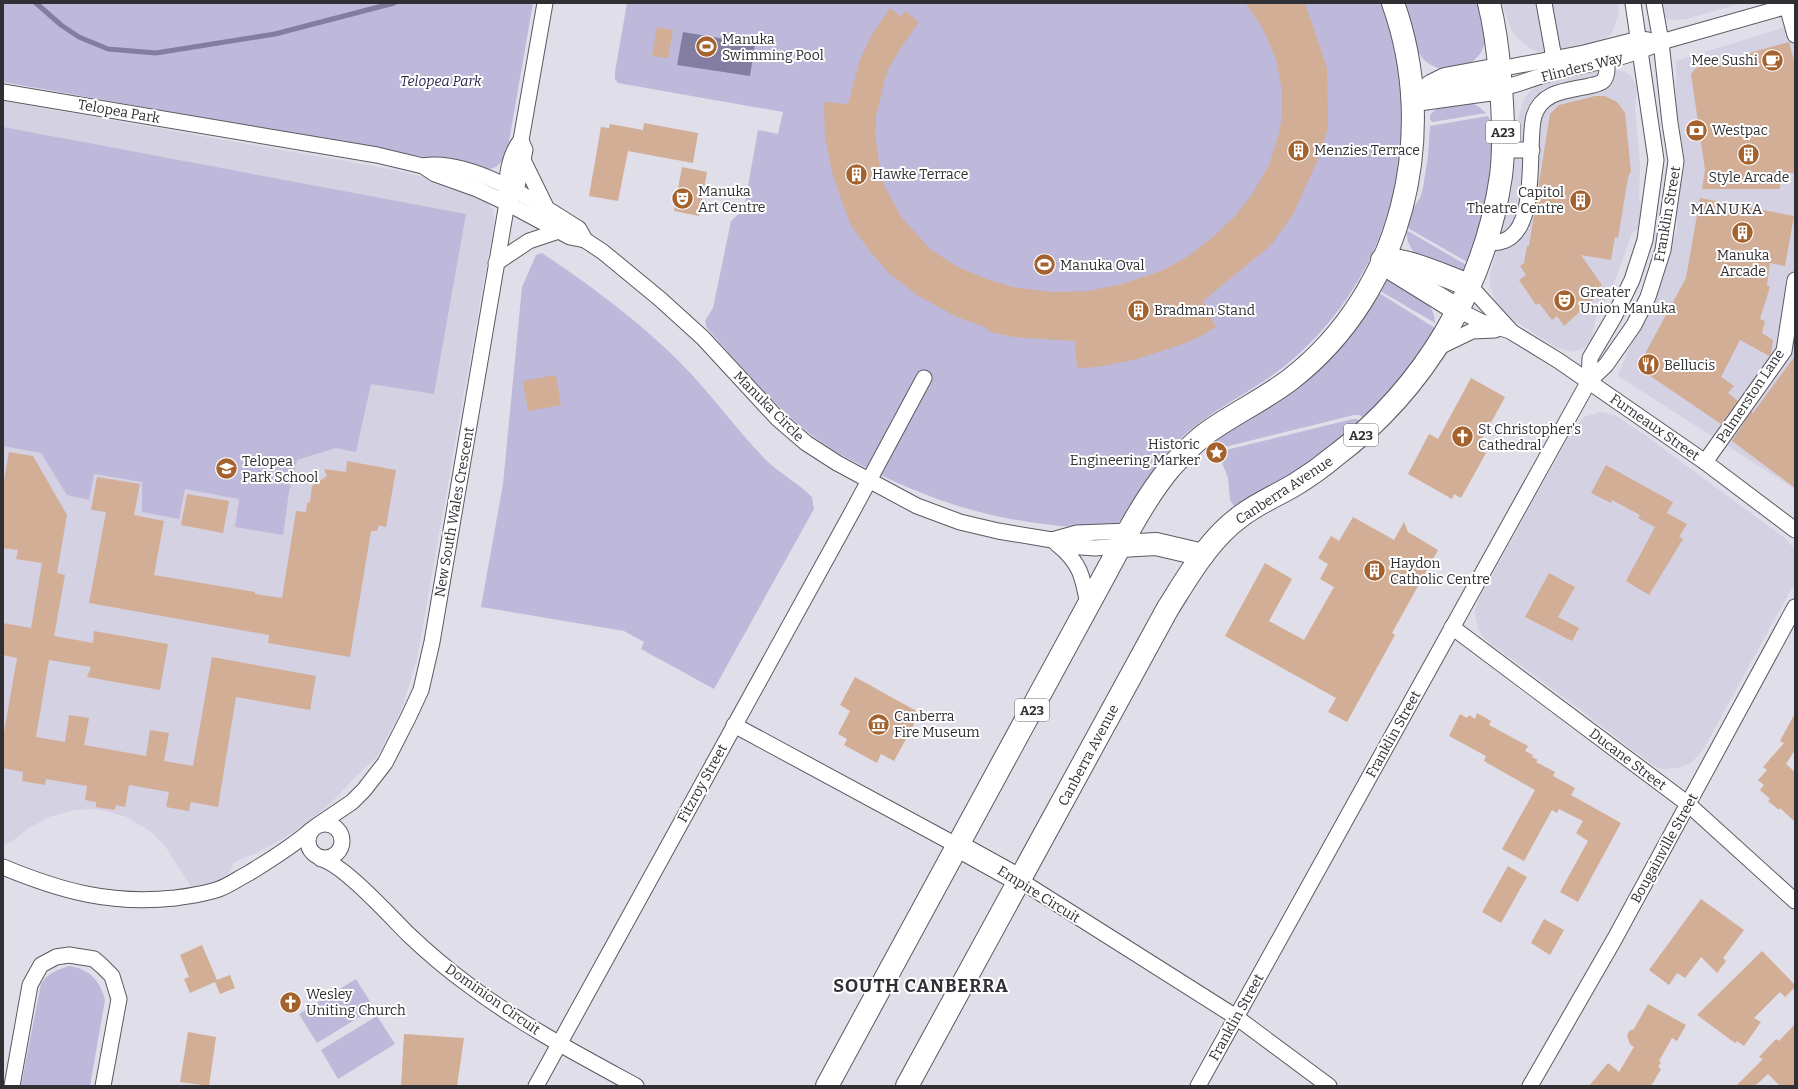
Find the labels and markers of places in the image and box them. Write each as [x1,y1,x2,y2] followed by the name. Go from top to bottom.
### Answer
[722,31,824,64] place label: Manuka Swimming Pool
[693,34,719,60] sports icon: Manuka Swimming Pool
[1760,47,1786,73] cafe icon: Mee Sushi
[1691,52,1758,69] place label: Mee Sushi
[1684,117,1710,143] bank icon: Westpac
[1712,122,1768,139] place label: Westpac
[1285,137,1311,163] building icon: Menzies Terrace
[1314,142,1420,159] place label: Menzies Terrace
[1736,142,1762,168] building icon: Style Arcade
[844,161,870,187] building icon: Hawke Terrace
[872,166,968,183] place label: Hawke Terrace
[1709,169,1789,186] place label: Style Arcade
[698,183,765,216] place label: Manuka Art Centre
[1467,184,1564,217] place label: Capitol Theatre Centre
[669,186,695,212] theatre icon: Manuka Art Centre
[1567,187,1593,213] building icon: Capitol Theatre Centre
[1730,220,1756,246] building icon: Manuka Arcade
[1717,247,1770,280] place label: Manuka Arcade
[1031,252,1057,278] sports icon: Manuka Oval
[1060,257,1144,274] place label: Manuka Oval
[1580,284,1676,317] place label: Greater Union Manuka
[1551,287,1577,313] theatre icon: Greater Union Manuka
[1126,297,1152,323] building icon: Bradman Stand
[1154,302,1255,319] place label: Bradman Stand
[1635,352,1661,378] restaurant icon: Bellucis
[1664,357,1715,374] place label: Bellucis
[1478,421,1581,454] place label: St Christopher’s Cathedral
[1449,424,1475,450] church icon: St Christopher’s Cathedral
[1070,436,1200,469] place label: Historic Engineering Marker
[1203,439,1229,465] place icon: Historic Engineering Marker
[242,453,318,486] place label: Telopea Park School
[214,456,240,482] school or university icon: Telopea Park School
[1390,555,1490,588] place label: Haydon Catholic Centre
[1362,558,1388,584] building icon: Haydon Catholic Centre
[894,708,980,741] place label: Canberra Fire Museum
[866,711,892,737] museum icon: Canberra Fire Museum
[306,986,406,1019] place label: Wesley Uniting Church
[278,989,304,1015] church icon: Wesley Uniting Church

